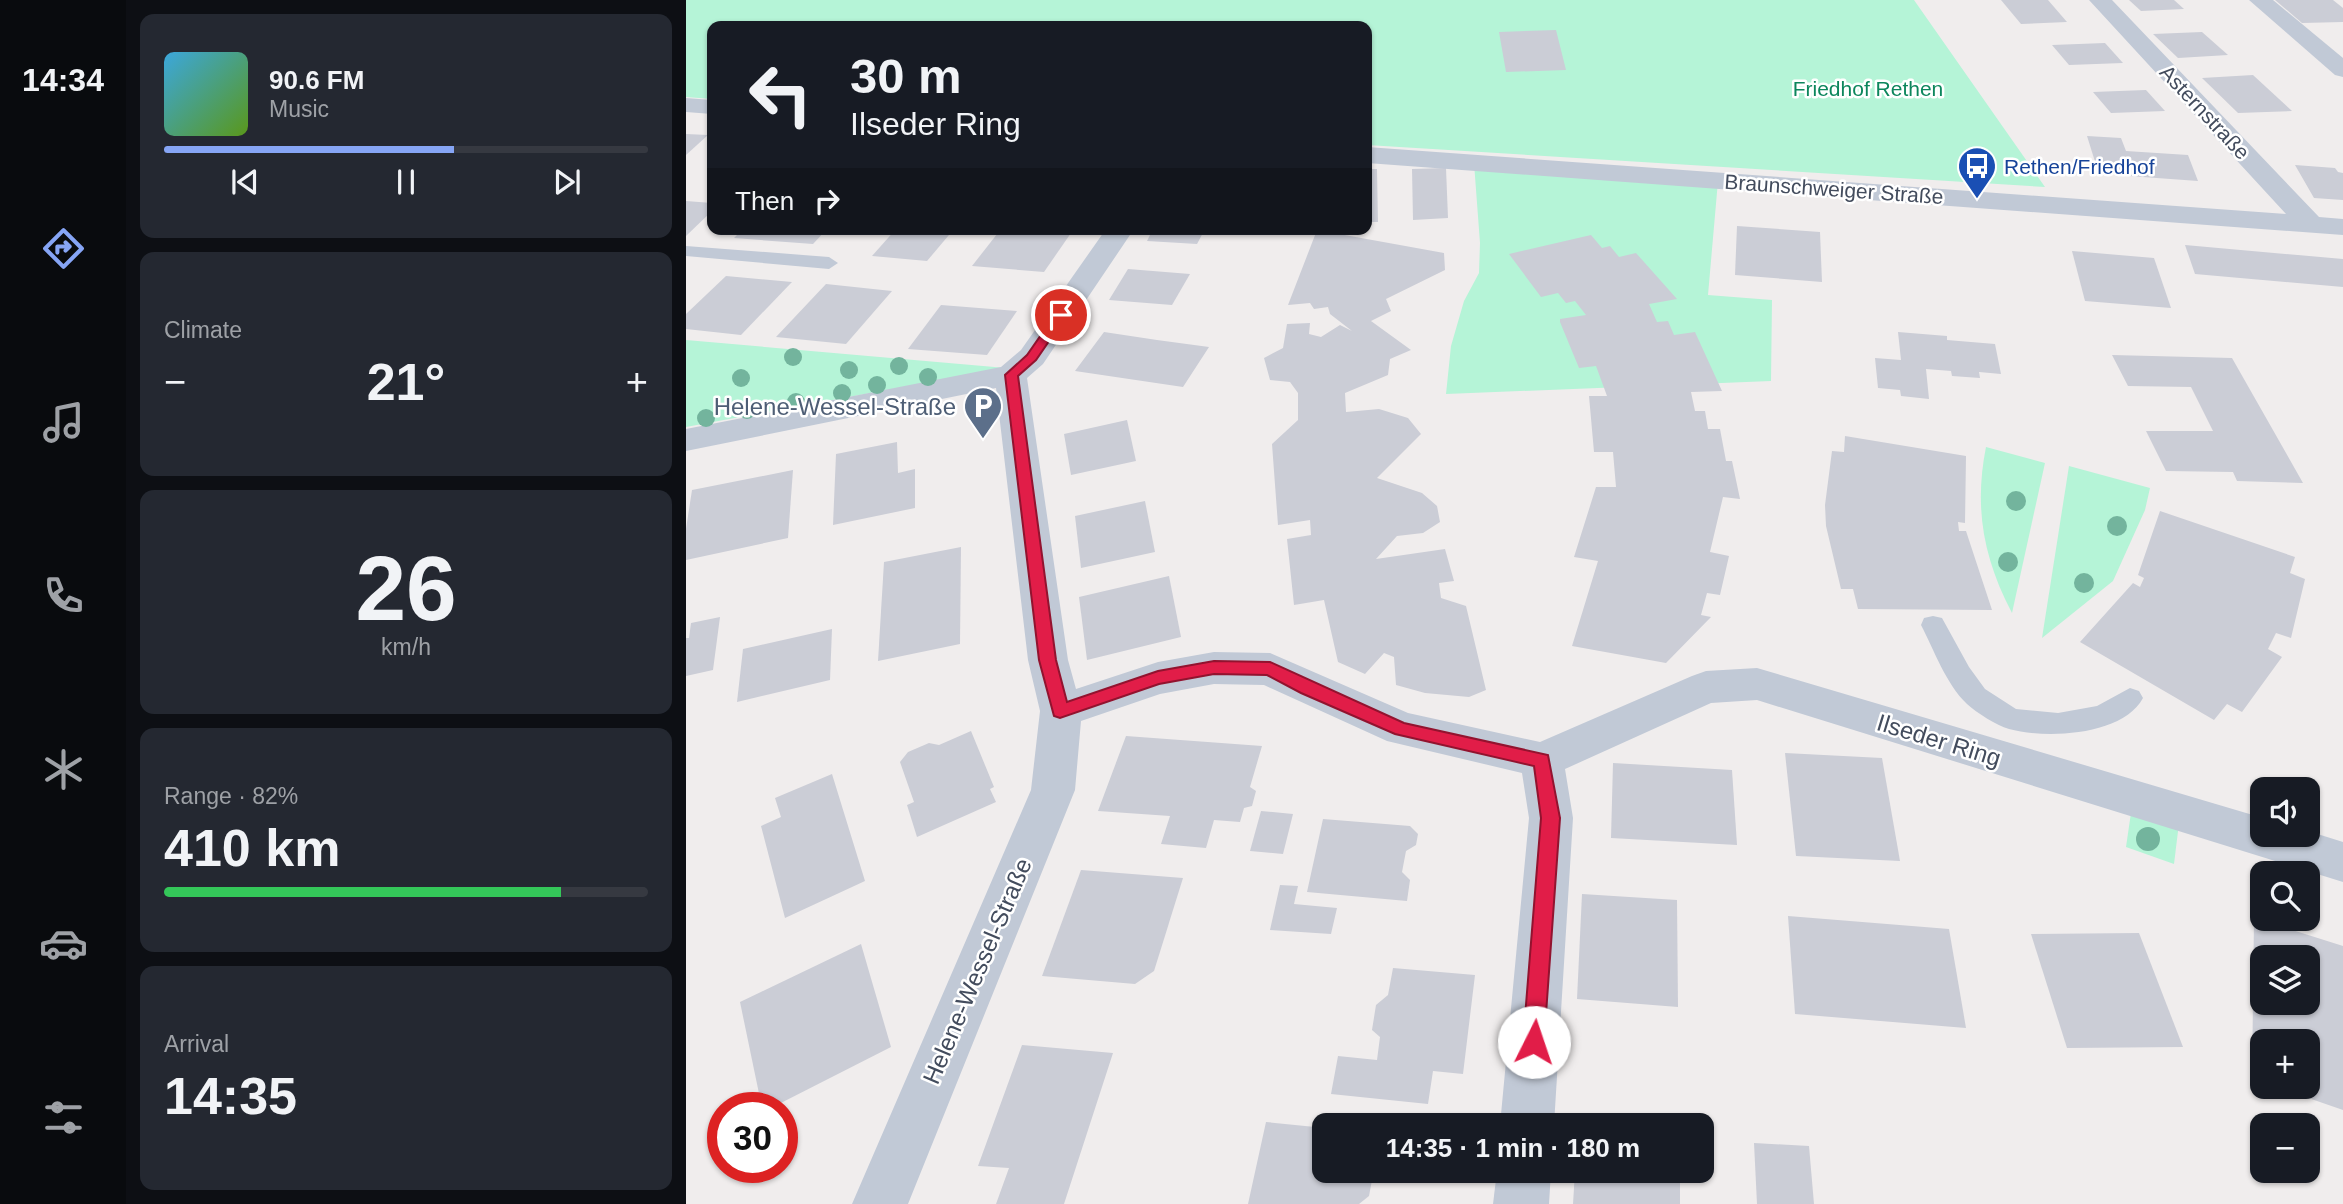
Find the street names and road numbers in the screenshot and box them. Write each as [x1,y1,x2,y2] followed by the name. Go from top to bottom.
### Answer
[2156,60,2254,164] street label: Asternstraße
[1724,170,1944,208] street label: Braunschweiger Straße
[1874,708,2004,772] street label: Ilseder Ring
[917,854,1037,1088] street label: Helene-Wessel-Straße

